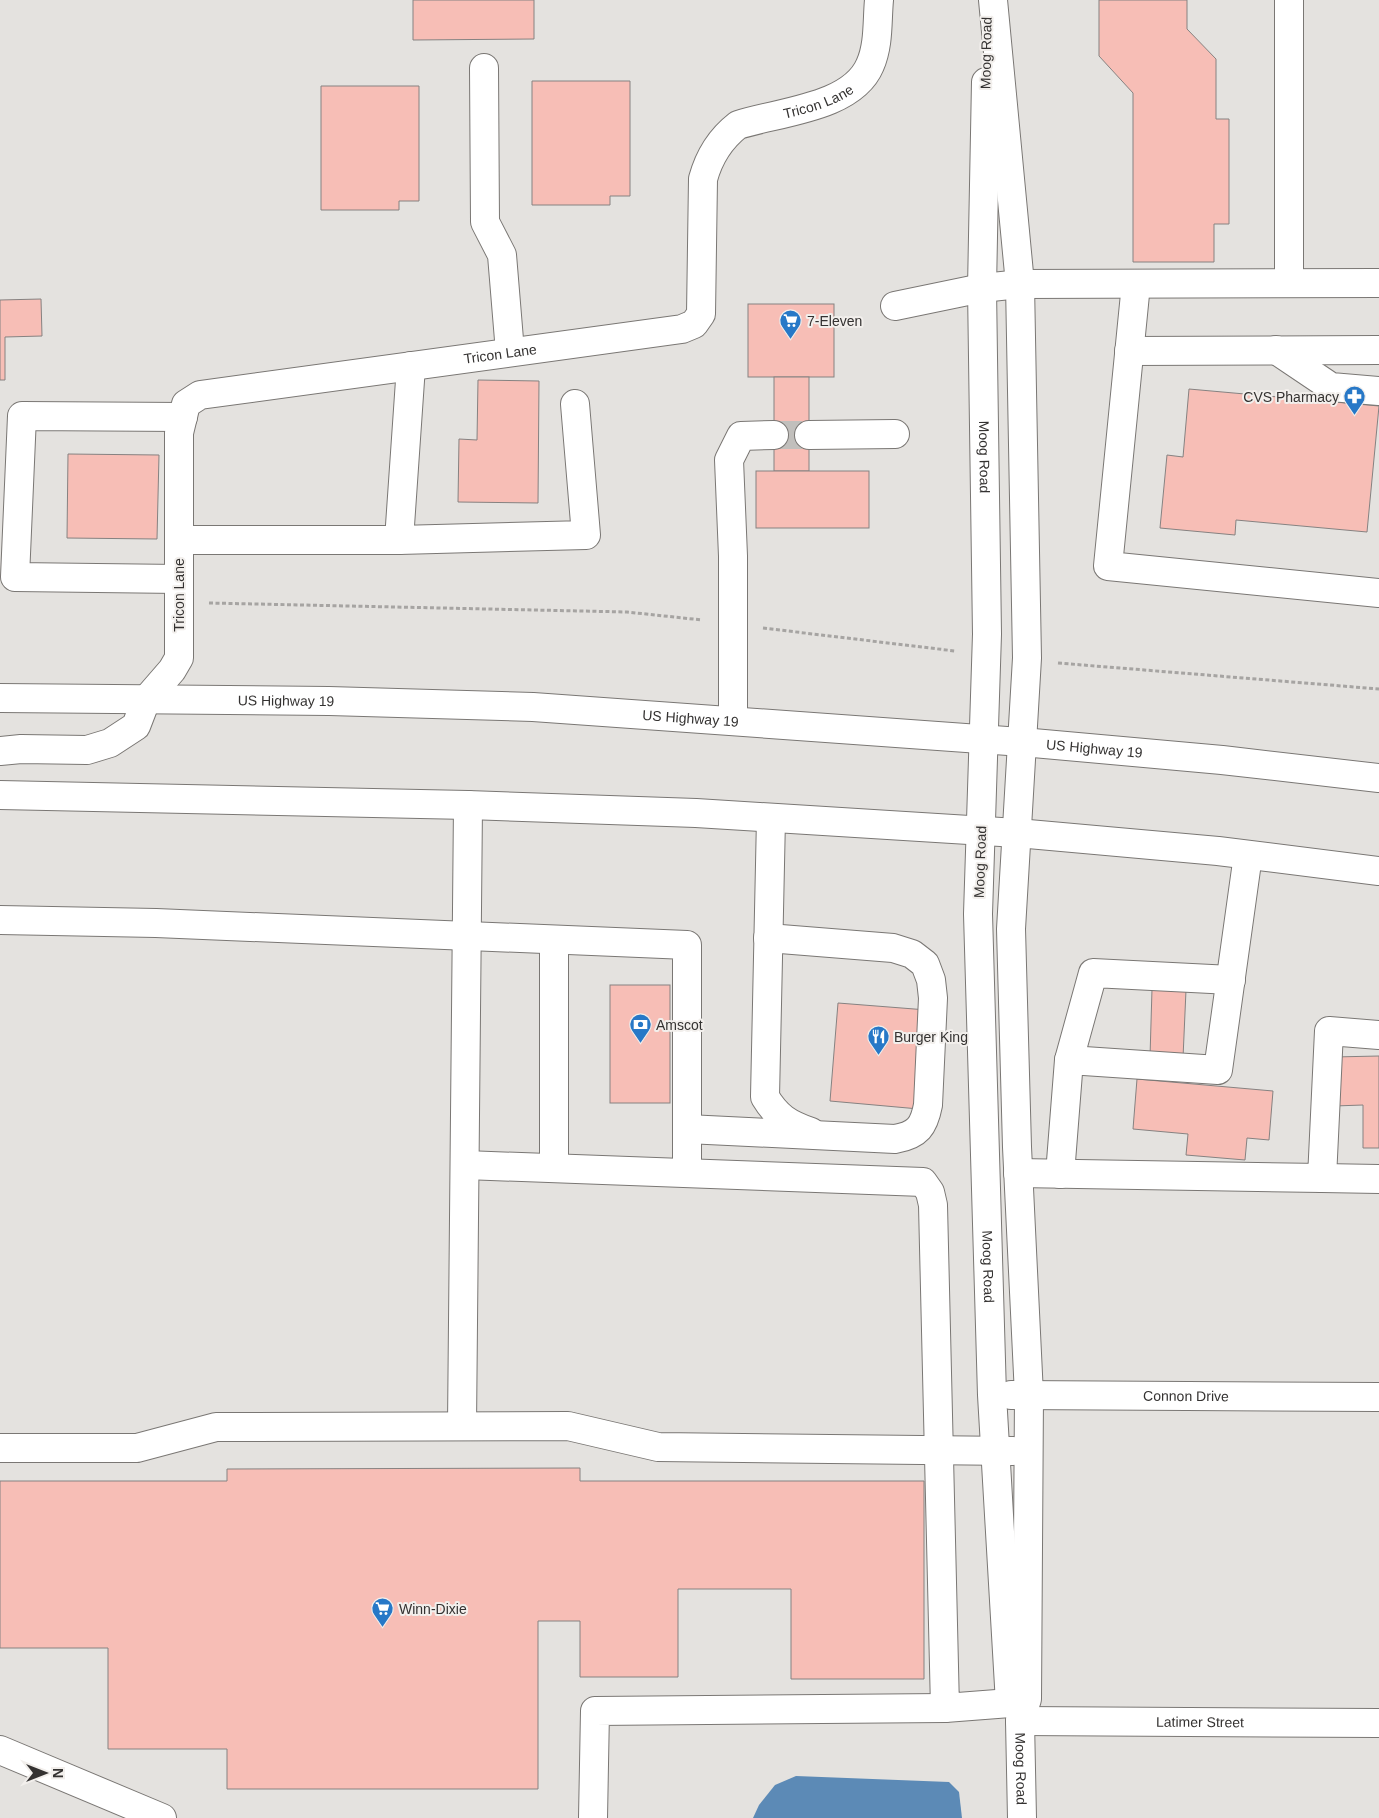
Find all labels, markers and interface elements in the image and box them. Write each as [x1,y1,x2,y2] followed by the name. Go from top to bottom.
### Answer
[977,17,995,89] street label: Moog Road
[782,81,857,122] street label: Tricon Lane
[779,309,803,340] supermarket icon: 7-Eleven
[807,313,862,329] place label: 7-Eleven
[463,341,538,367] street label: Tricon Lane
[1343,385,1367,416] pharmacy icon: CVS Pharmacy
[1243,389,1339,405] place label: CVS Pharmacy
[976,421,993,493] street label: Moog Road
[171,558,187,632] street label: Tricon Lane
[238,692,335,709] street label: US Highway 19
[642,707,739,730] street label: US Highway 19
[1046,736,1143,761] street label: US Highway 19
[971,826,989,898] street label: Moog Road
[628,1013,652,1044] bank icon: Amscot
[656,1017,703,1033] place label: Amscot
[866,1025,890,1056] restaurant icon: Burger King
[894,1029,968,1045] place label: Burger King
[979,1230,997,1303] street label: Moog Road
[1143,1388,1229,1404] street label: Connon Drive
[371,1597,395,1628] supermarket icon: Winn-Dixie
[399,1601,467,1617] place label: Winn-Dixie
[1156,1714,1244,1730] street label: Latimer Street
[1012,1732,1030,1805] street label: Moog Road
[20,1748,70,1798] north arrow
[50,1768,66,1778] text: N

